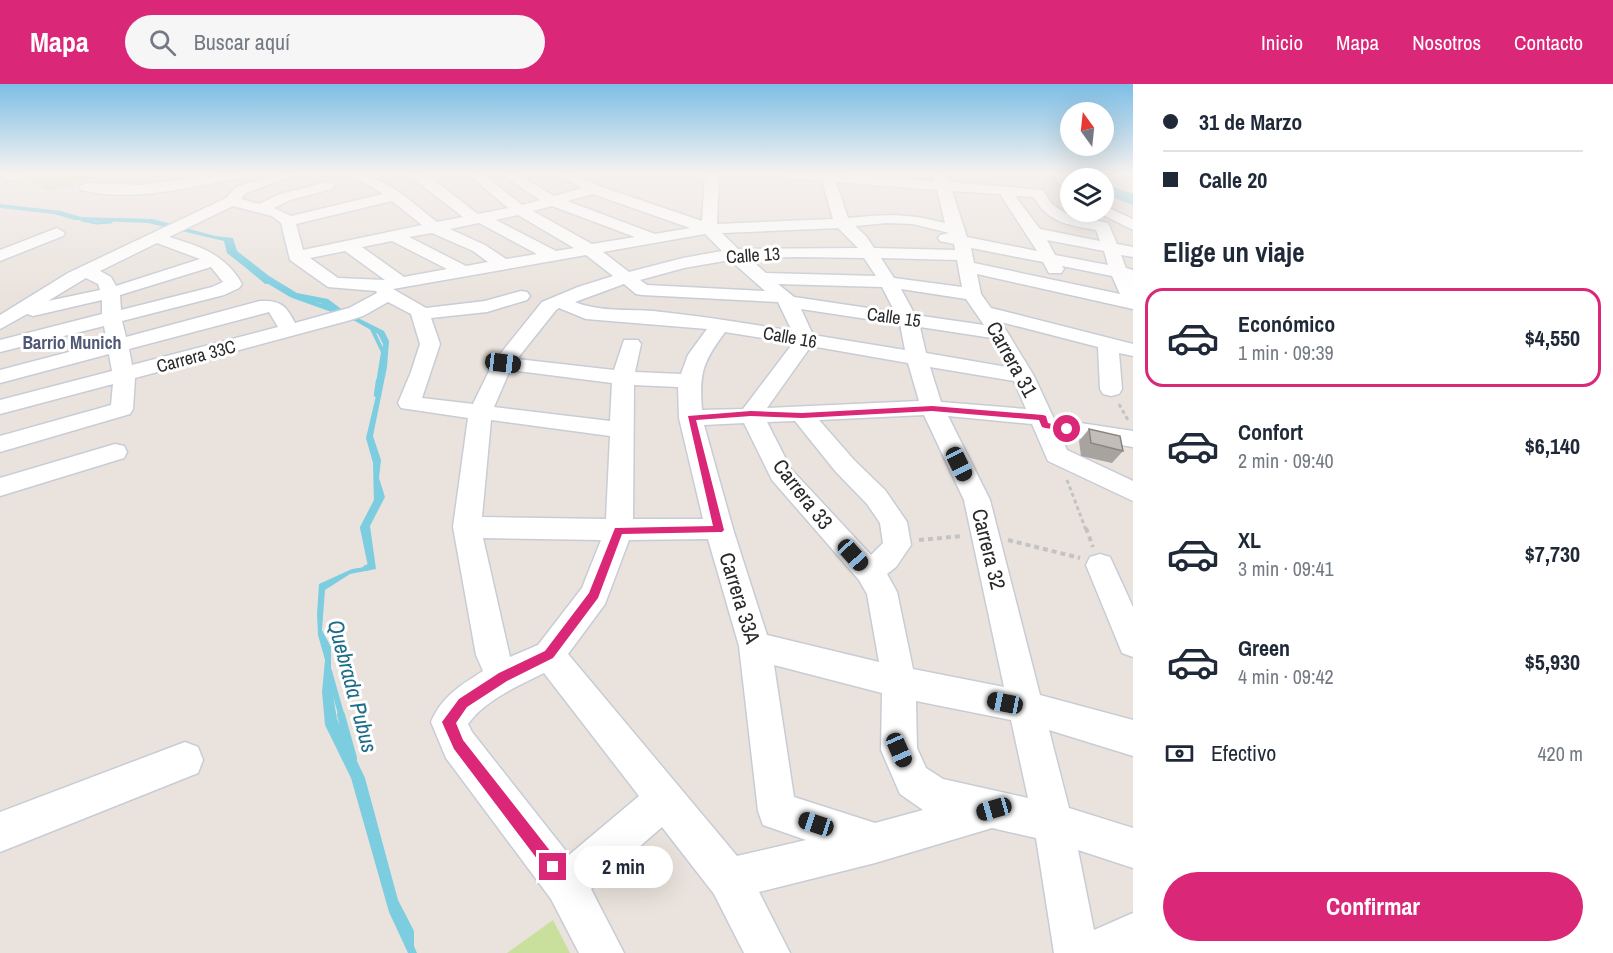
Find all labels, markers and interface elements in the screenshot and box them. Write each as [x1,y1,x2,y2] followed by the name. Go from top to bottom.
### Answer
[125,15,545,69] search box
[30,23,89,61] text: Mapa
[146,26,179,59] icon: search
[194,27,290,57] text: Buscar aquí
[1261,28,1303,57] text: Inicio
[1336,28,1379,57] text: Mapa
[1412,28,1481,57] text: Nosotros
[1514,28,1583,57] text: Contacto
[1060,102,1114,156] north arrow
[1060,102,1114,222] map controls
[1199,107,1302,137] text: 31 de Marzo
[1199,165,1267,195] text: Calle 20
[1060,168,1114,222] button: layers
[1163,234,1305,270] text: Elige un viaje
[725,241,781,269] street label: Calle 13
[865,301,923,333] street label: Calle 15
[1238,309,1335,339] text: Económico
[1166,311,1220,365] icon: car
[979,316,1045,402] street label: Carrera 31
[761,320,819,354] street label: Calle 16
[1525,323,1580,353] text: $4,550
[22,330,122,355] district label: Barrio Munich
[154,333,238,379] street label: Carrera 33C
[1238,339,1334,366] text: 1 min · 09:39
[484,352,522,374] car
[1053,415,1080,442] route start
[1238,417,1303,447] text: Confort
[1166,419,1220,473] icon: car
[1525,431,1580,461] text: $6,140
[943,444,975,484] car
[1238,447,1334,474] text: 2 min · 09:40
[766,453,840,535] street label: Carrera 33
[965,506,1013,592] street label: Carrera 32
[1238,525,1261,555] text: XL
[1166,527,1220,581] icon: car
[834,536,872,574] car
[1525,539,1580,569] text: $7,730
[712,549,768,648] street label: Carrera 33A
[1238,555,1334,582] text: 3 min · 09:41
[321,616,385,756] water label: Quebrada Pubus
[1238,633,1290,663] text: Green
[1166,635,1220,689] icon: car
[1525,647,1580,677] text: $5,930
[1238,663,1334,690] text: 4 min · 09:42
[986,691,1024,715] car
[883,730,915,770] car
[1163,737,1196,770] icon: cash
[1211,738,1276,768] text: Efectivo
[1537,740,1583,767] text: 420 m
[974,795,1014,823] car
[796,810,836,838] car
[574,846,673,888] callout: 2 min
[539,853,566,880] route end
[602,853,645,880] text: 2 min
[1163,872,1583,941] button: Confirmar

